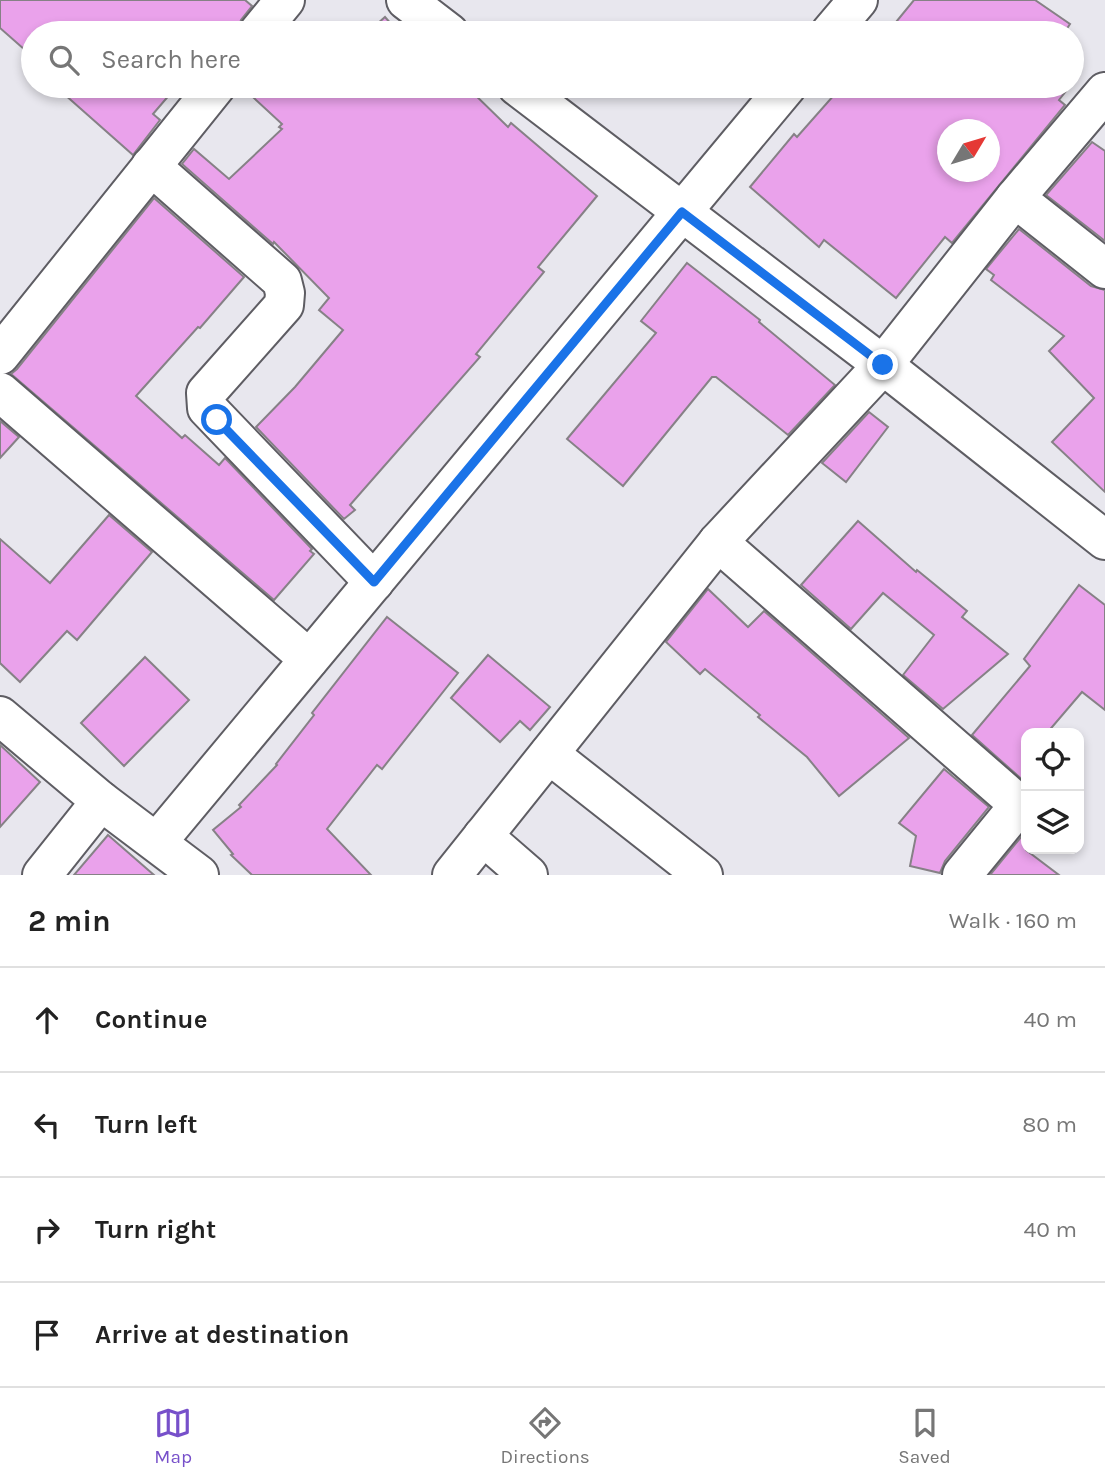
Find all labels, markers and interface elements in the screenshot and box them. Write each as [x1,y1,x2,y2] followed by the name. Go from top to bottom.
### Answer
[21,21,1084,98] search box
[45,41,83,79] icon: search
[101,44,241,75] text: Search here
[937,119,1000,182] north arrow
[867,349,898,380] route end
[201,404,232,435] route start
[1021,728,1084,854] map controls
[1021,728,1084,791] button: locate
[1021,791,1084,854] button: layers
[28,903,111,939] text: 2 min
[949,907,1077,934] text: Walk · 160 m
[28,1001,66,1039] icon: ahead
[95,1004,207,1035] text: Continue
[1024,1006,1077,1033] text: 40 m
[28,1106,66,1144] icon: left
[95,1109,197,1140] text: Turn left
[1022,1111,1077,1138] text: 80 m
[28,1211,66,1249] icon: right
[95,1214,216,1245] text: Turn right
[1024,1216,1077,1243] text: 40 m
[28,1316,66,1354] icon: arrive
[95,1319,349,1350] text: Arrive at destination
[154,1404,192,1468] tab: Map
[501,1404,590,1468] tab: Directions
[898,1404,951,1468] tab: Saved

